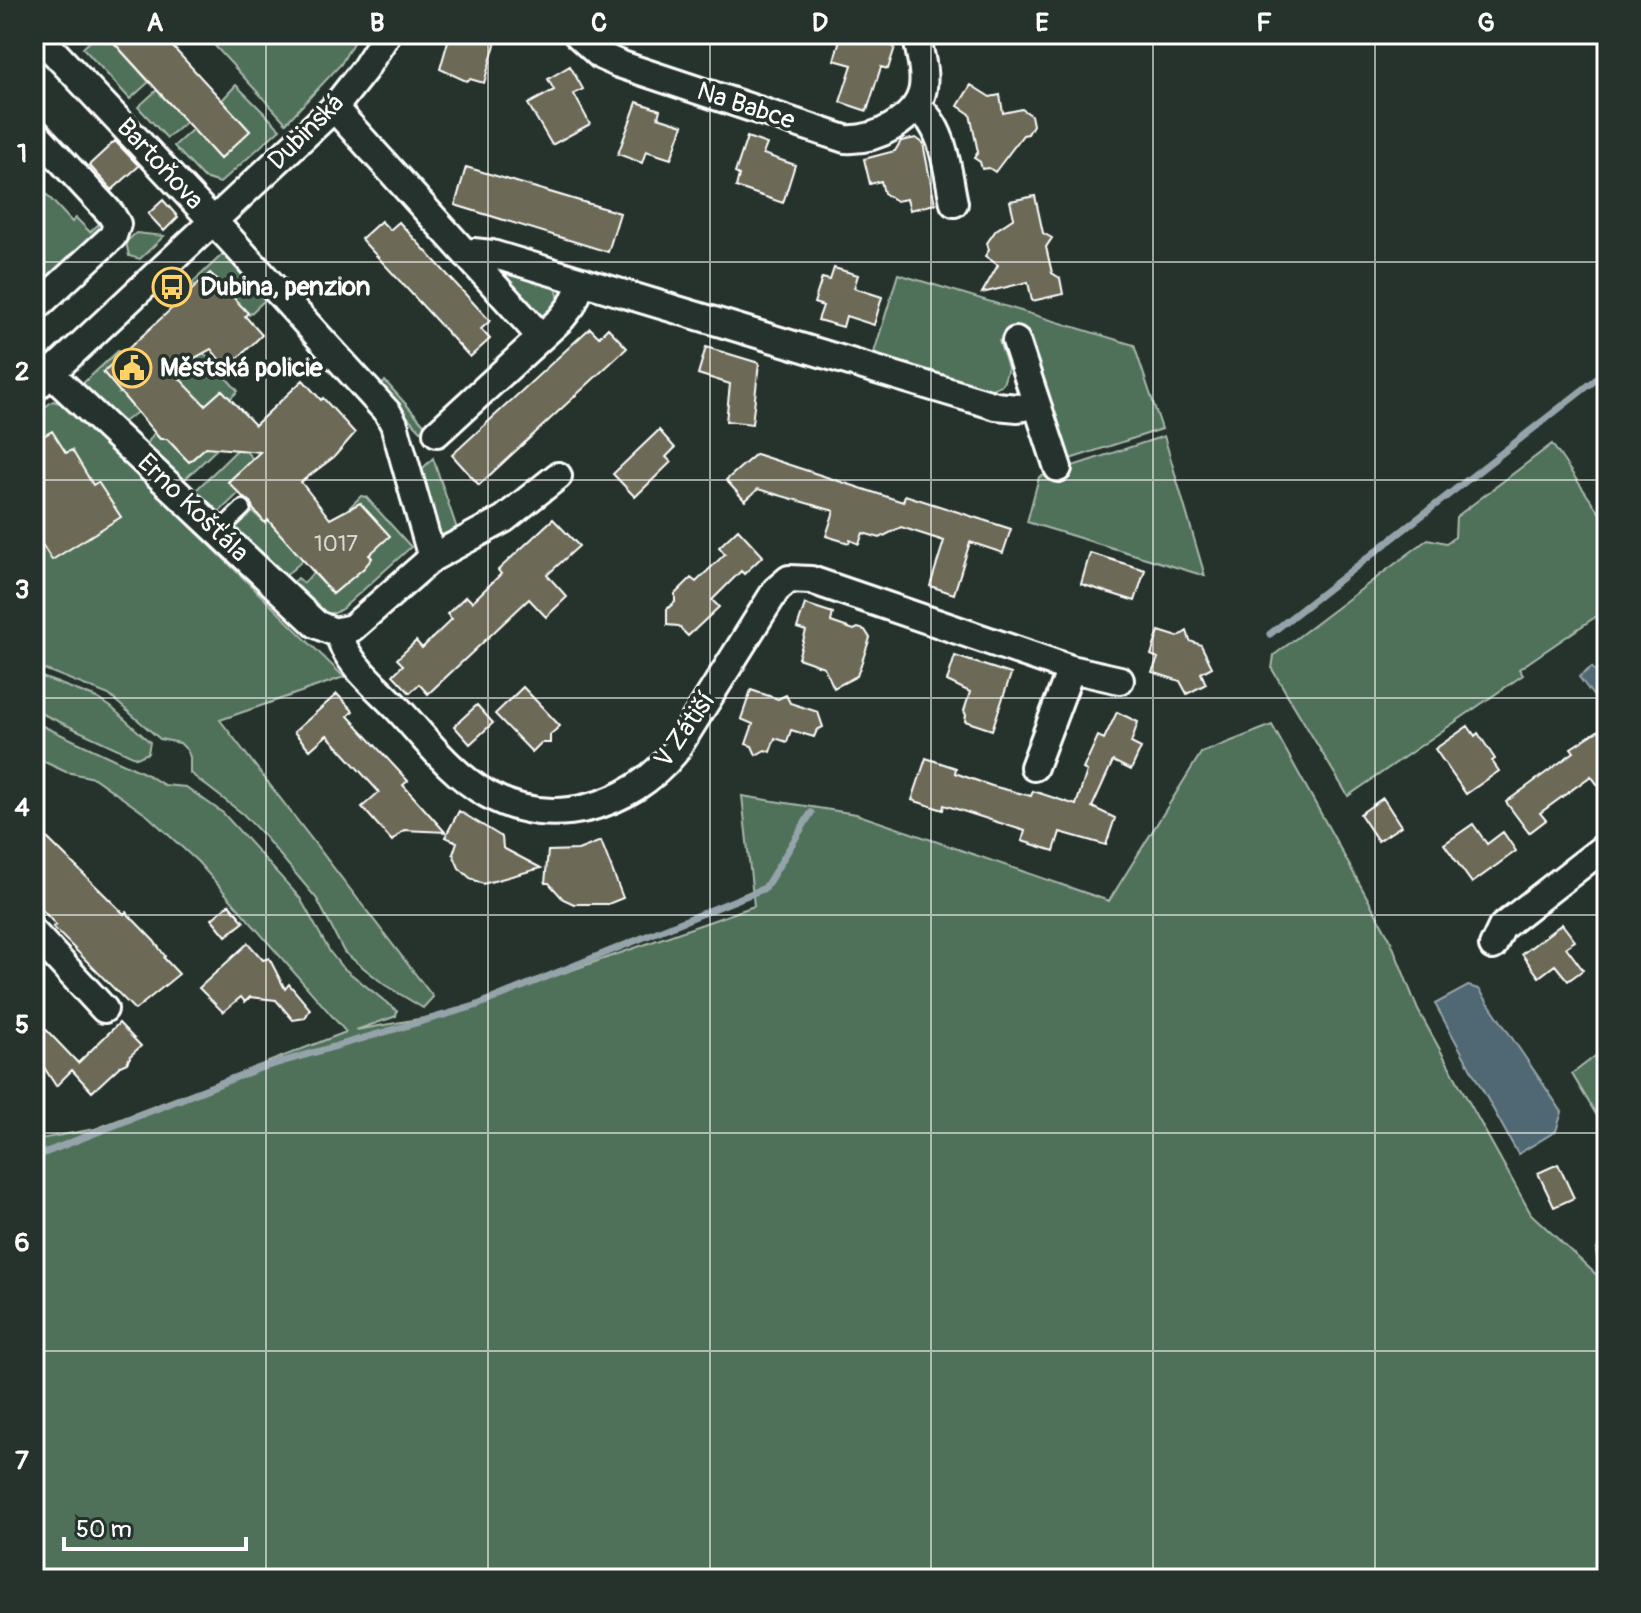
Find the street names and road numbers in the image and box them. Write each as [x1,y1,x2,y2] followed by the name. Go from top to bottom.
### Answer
[693,75,799,137] street label: Na Babce
[261,87,351,177] street label: Dubinská
[110,112,210,216] street label: Bartoňova
[131,447,255,569] street label: Erno Košťála
[647,686,723,774] street label: V Zátiší

